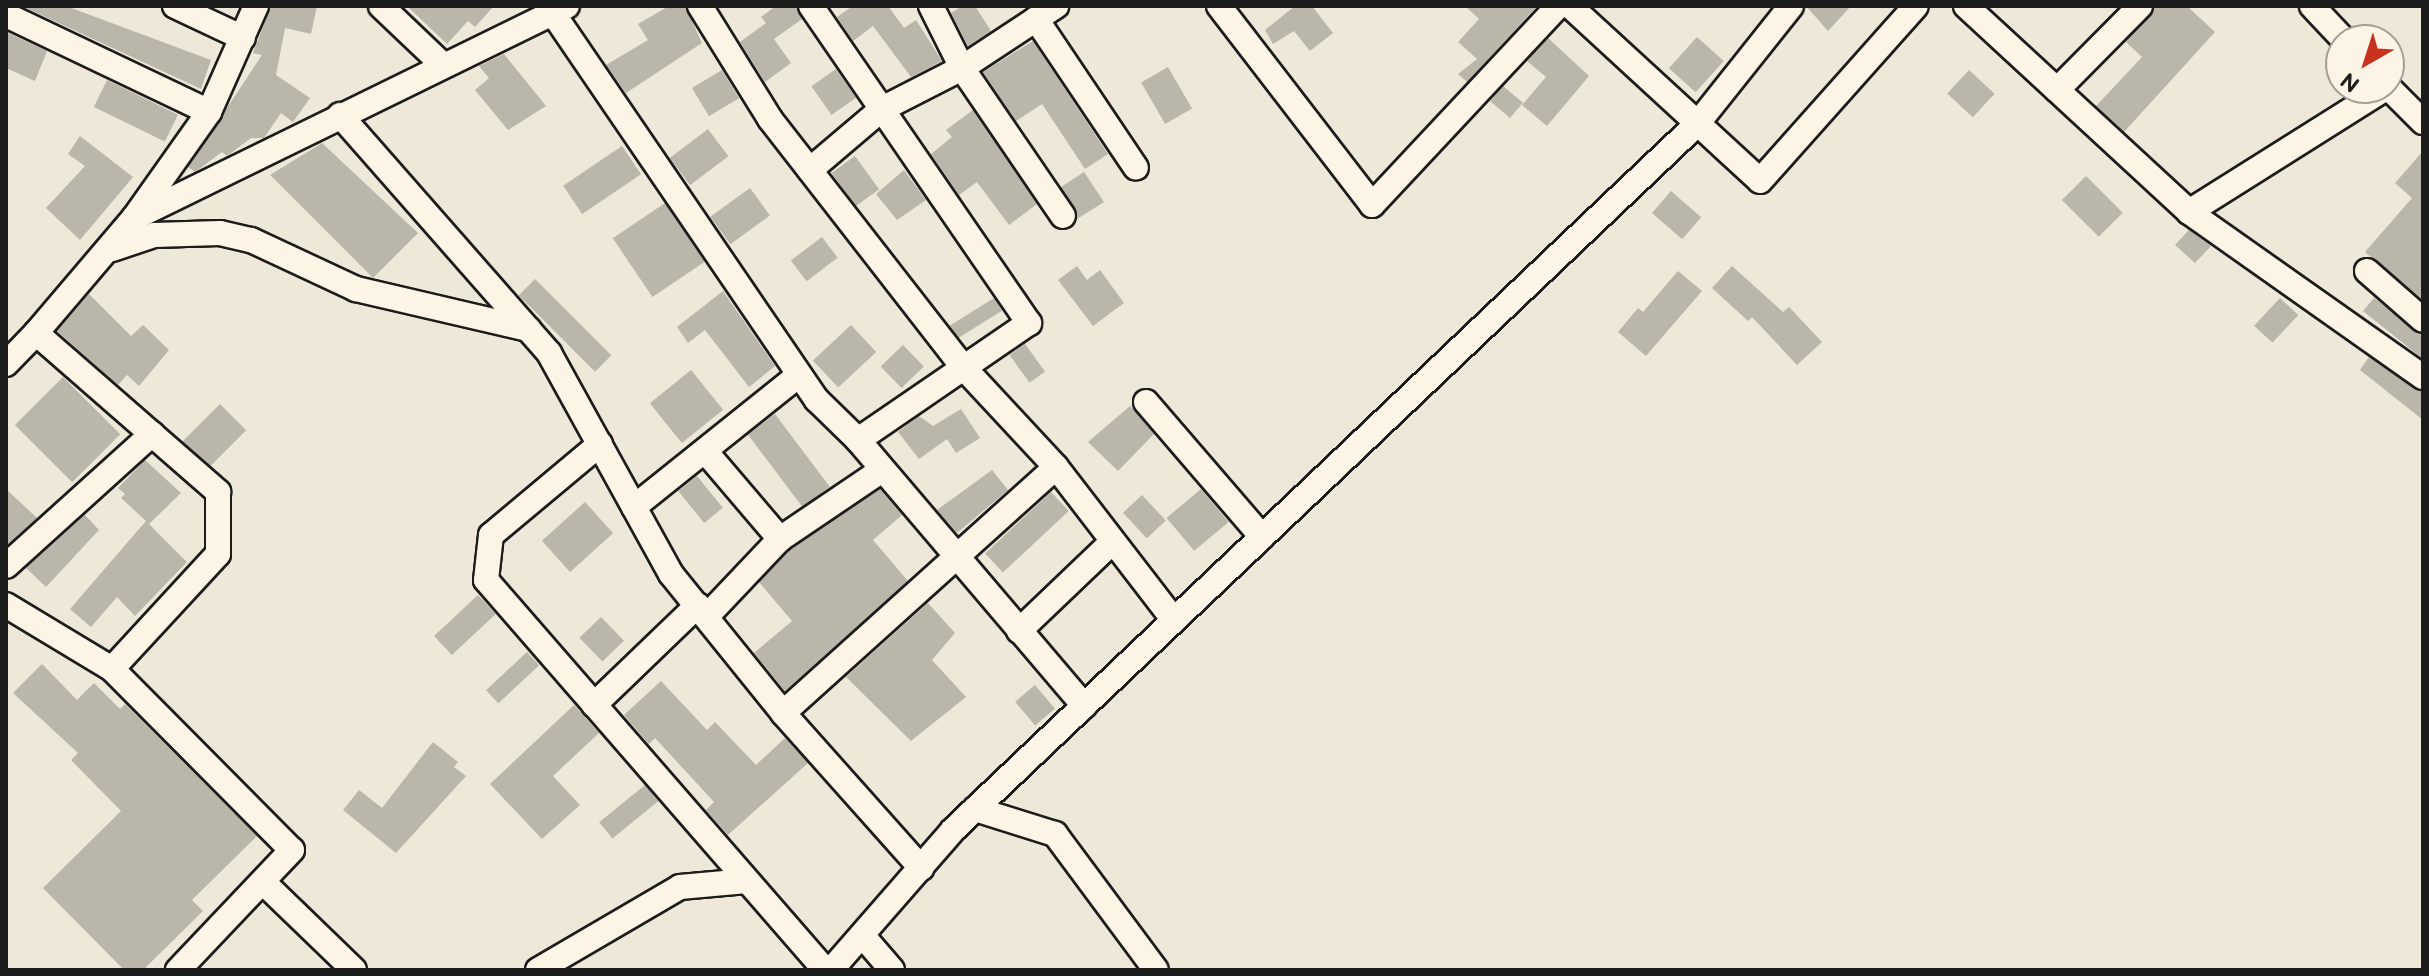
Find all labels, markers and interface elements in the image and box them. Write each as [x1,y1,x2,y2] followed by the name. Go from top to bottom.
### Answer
[2325,24,2405,104] north arrow
[2336,66,2366,97] text: N

